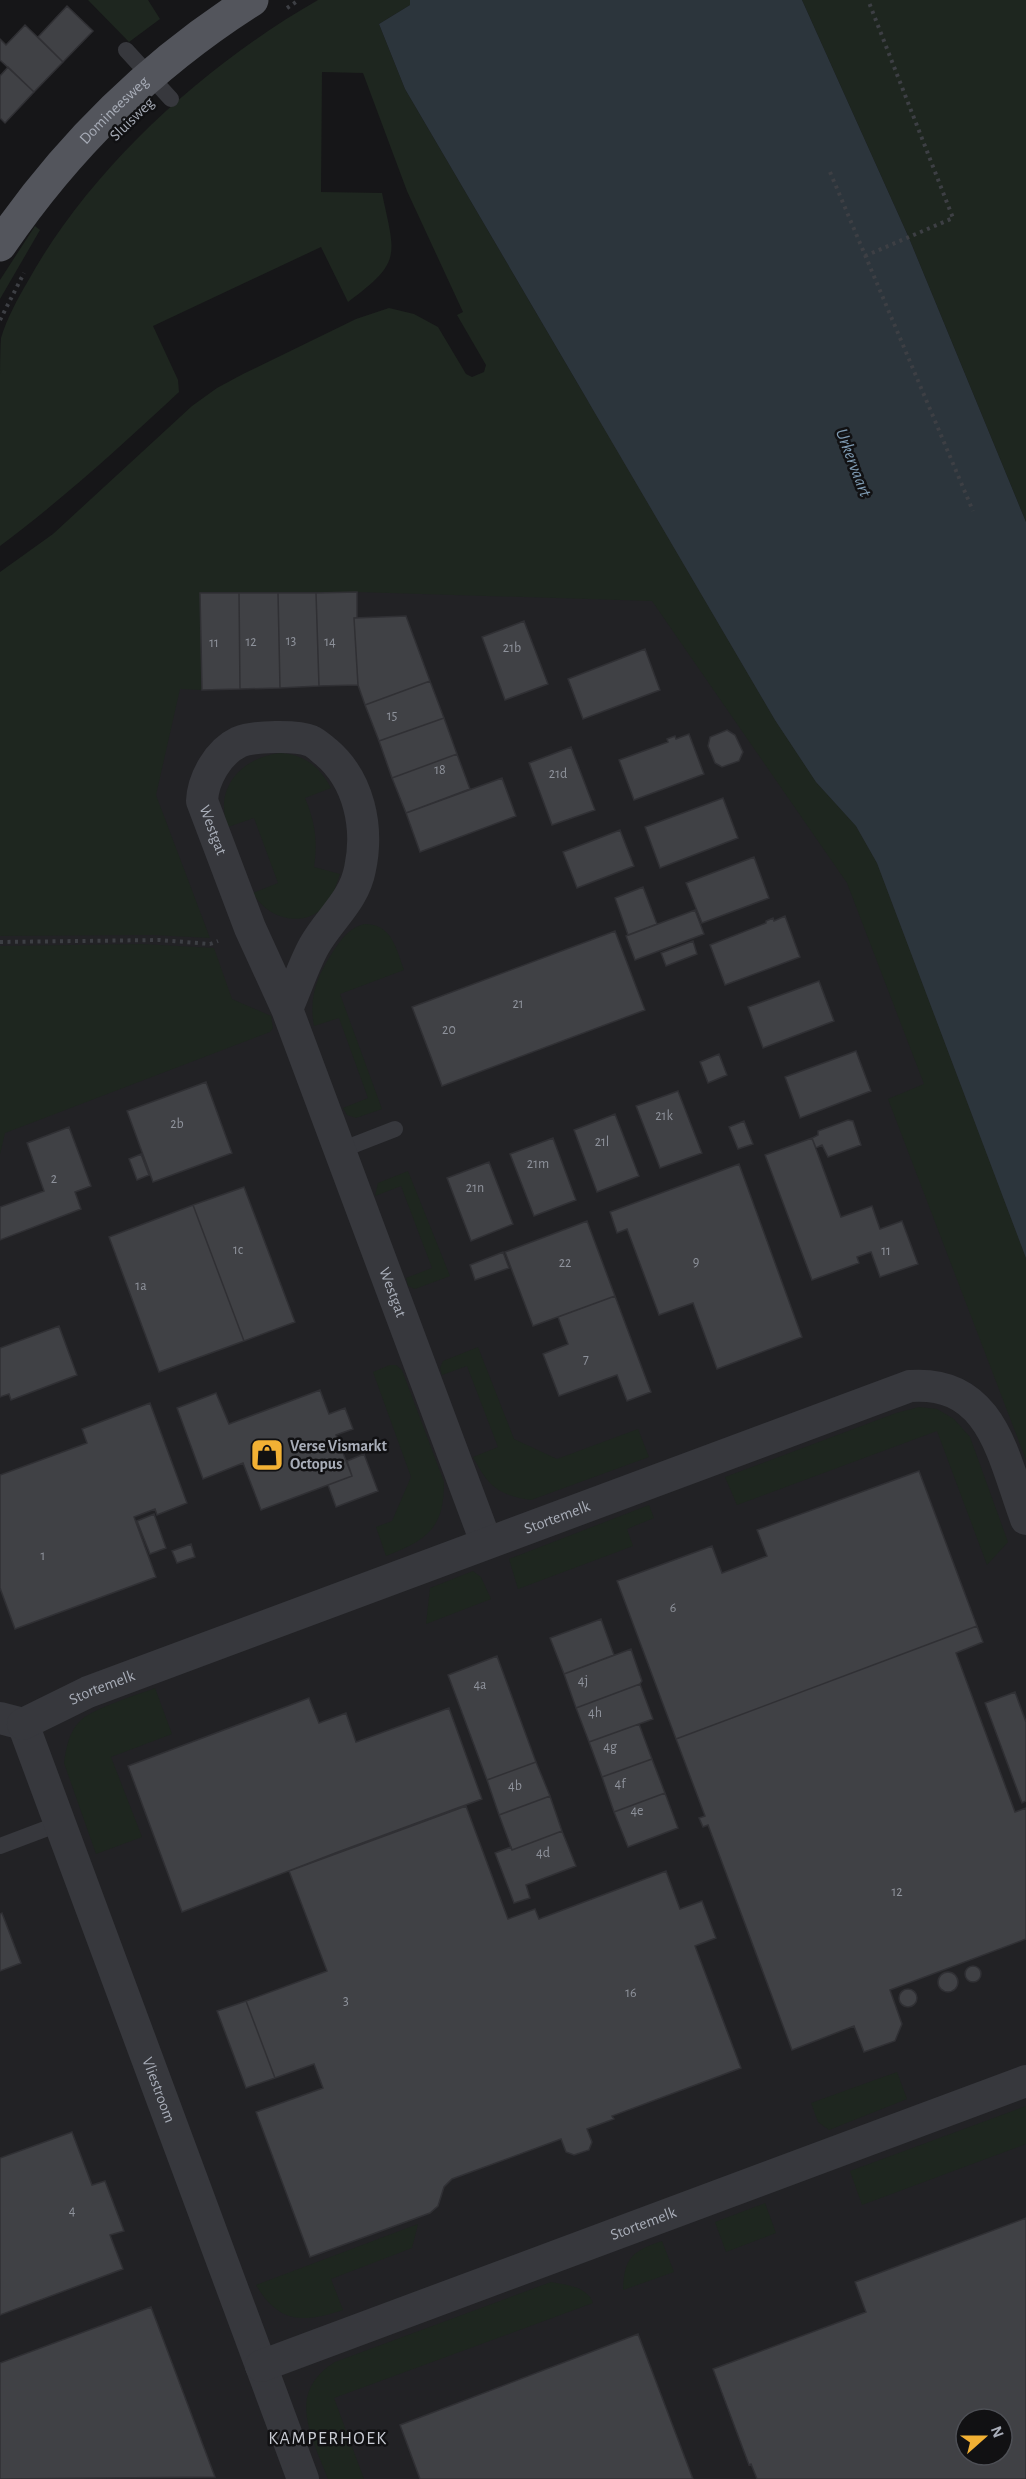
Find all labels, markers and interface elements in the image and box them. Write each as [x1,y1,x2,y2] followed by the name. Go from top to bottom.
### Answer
[76,73,152,147] street label: Domineesweg
[107,94,157,144] street label: Sluisweg
[832,426,874,500] water label: Urkervaart
[286,634,297,648] house number: 13
[245,635,257,649] house number: 12
[324,635,336,649] house number: 14
[209,636,219,650] house number: 11
[503,641,521,655] house number: 21b
[387,709,397,723] house number: 15
[434,763,446,777] house number: 18
[549,767,567,781] house number: 21d
[196,803,230,857] street label: Westgat
[512,997,524,1011] house number: 21
[442,1023,456,1037] house number: 20
[655,1109,673,1123] house number: 21k
[170,1117,184,1131] house number: 2b
[595,1135,609,1149] house number: 21l
[527,1157,549,1171] house number: 21m
[51,1172,57,1186] house number: 2
[466,1181,484,1195] house number: 21n
[233,1243,244,1257] house number: 1c
[881,1244,891,1258] house number: 11
[693,1255,699,1269] house number: 9
[559,1256,571,1270] house number: 22
[376,1265,409,1319] street label: Westgat
[135,1279,147,1293] house number: 1a
[583,1352,589,1366] house number: 7
[249,1437,285,1473] shop icon: Verse Vismarkt Octopus
[290,1438,387,1472] place label: Verse Vismarkt Octopus
[522,1498,593,1537] street label: Stortemelk
[41,1549,45,1563] house number: 1
[670,1601,676,1615] house number: 6
[67,1667,137,1708] street label: Stortemelk
[578,1674,588,1688] house number: 4j
[473,1678,487,1692] house number: 4a
[588,1706,602,1720] house number: 4h
[603,1740,617,1754] house number: 4g
[615,1777,626,1791] house number: 4f
[508,1779,522,1793] house number: 4b
[630,1804,644,1818] house number: 4e
[536,1846,550,1860] house number: 4d
[891,1885,903,1899] house number: 12
[625,1986,637,2000] house number: 16
[343,1994,349,2008] house number: 3
[139,2055,178,2125] street label: Vliestroom
[69,2204,76,2218] house number: 4
[608,2204,679,2243] street label: Stortemelk
[954,2407,1014,2467] north arrow
[988,2424,1007,2440] text: N
[268,2430,388,2448] district label: KAMPERHOEK

